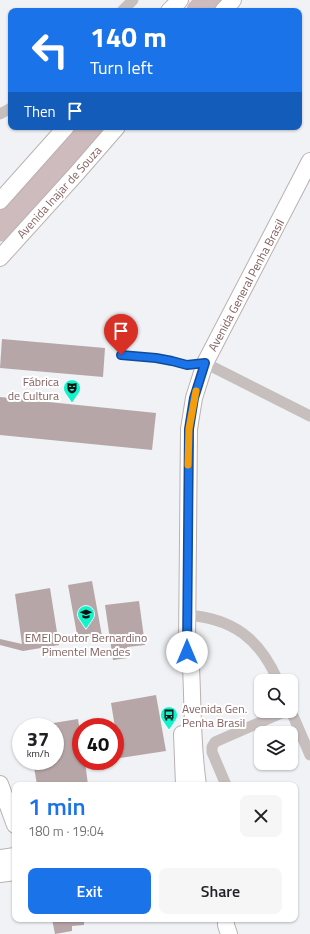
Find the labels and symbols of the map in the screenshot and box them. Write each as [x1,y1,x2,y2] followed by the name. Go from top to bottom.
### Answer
[12,141,106,243] street label: Avenida Inajar de Souza
[203,215,289,355] street label: Avenida General Penha Brasil
[104,314,138,355] pin
[8,372,59,405] place label: Fábrica de Cultura
[62,378,82,403] theatre icon: Fábrica de Cultura
[76,604,96,629] school or university icon: EMEI Doutor Bernardino Pimentel Mendes
[25,628,147,661] place label: EMEI Doutor Bernardino Pimentel Mendes
[166,631,208,673] position arrow
[182,699,247,732] place label: Avenida Gen. Penha Brasil
[159,705,179,730] bus stop icon: Avenida Gen. Penha Brasil
[72,718,124,770] speed limit sign: 40

